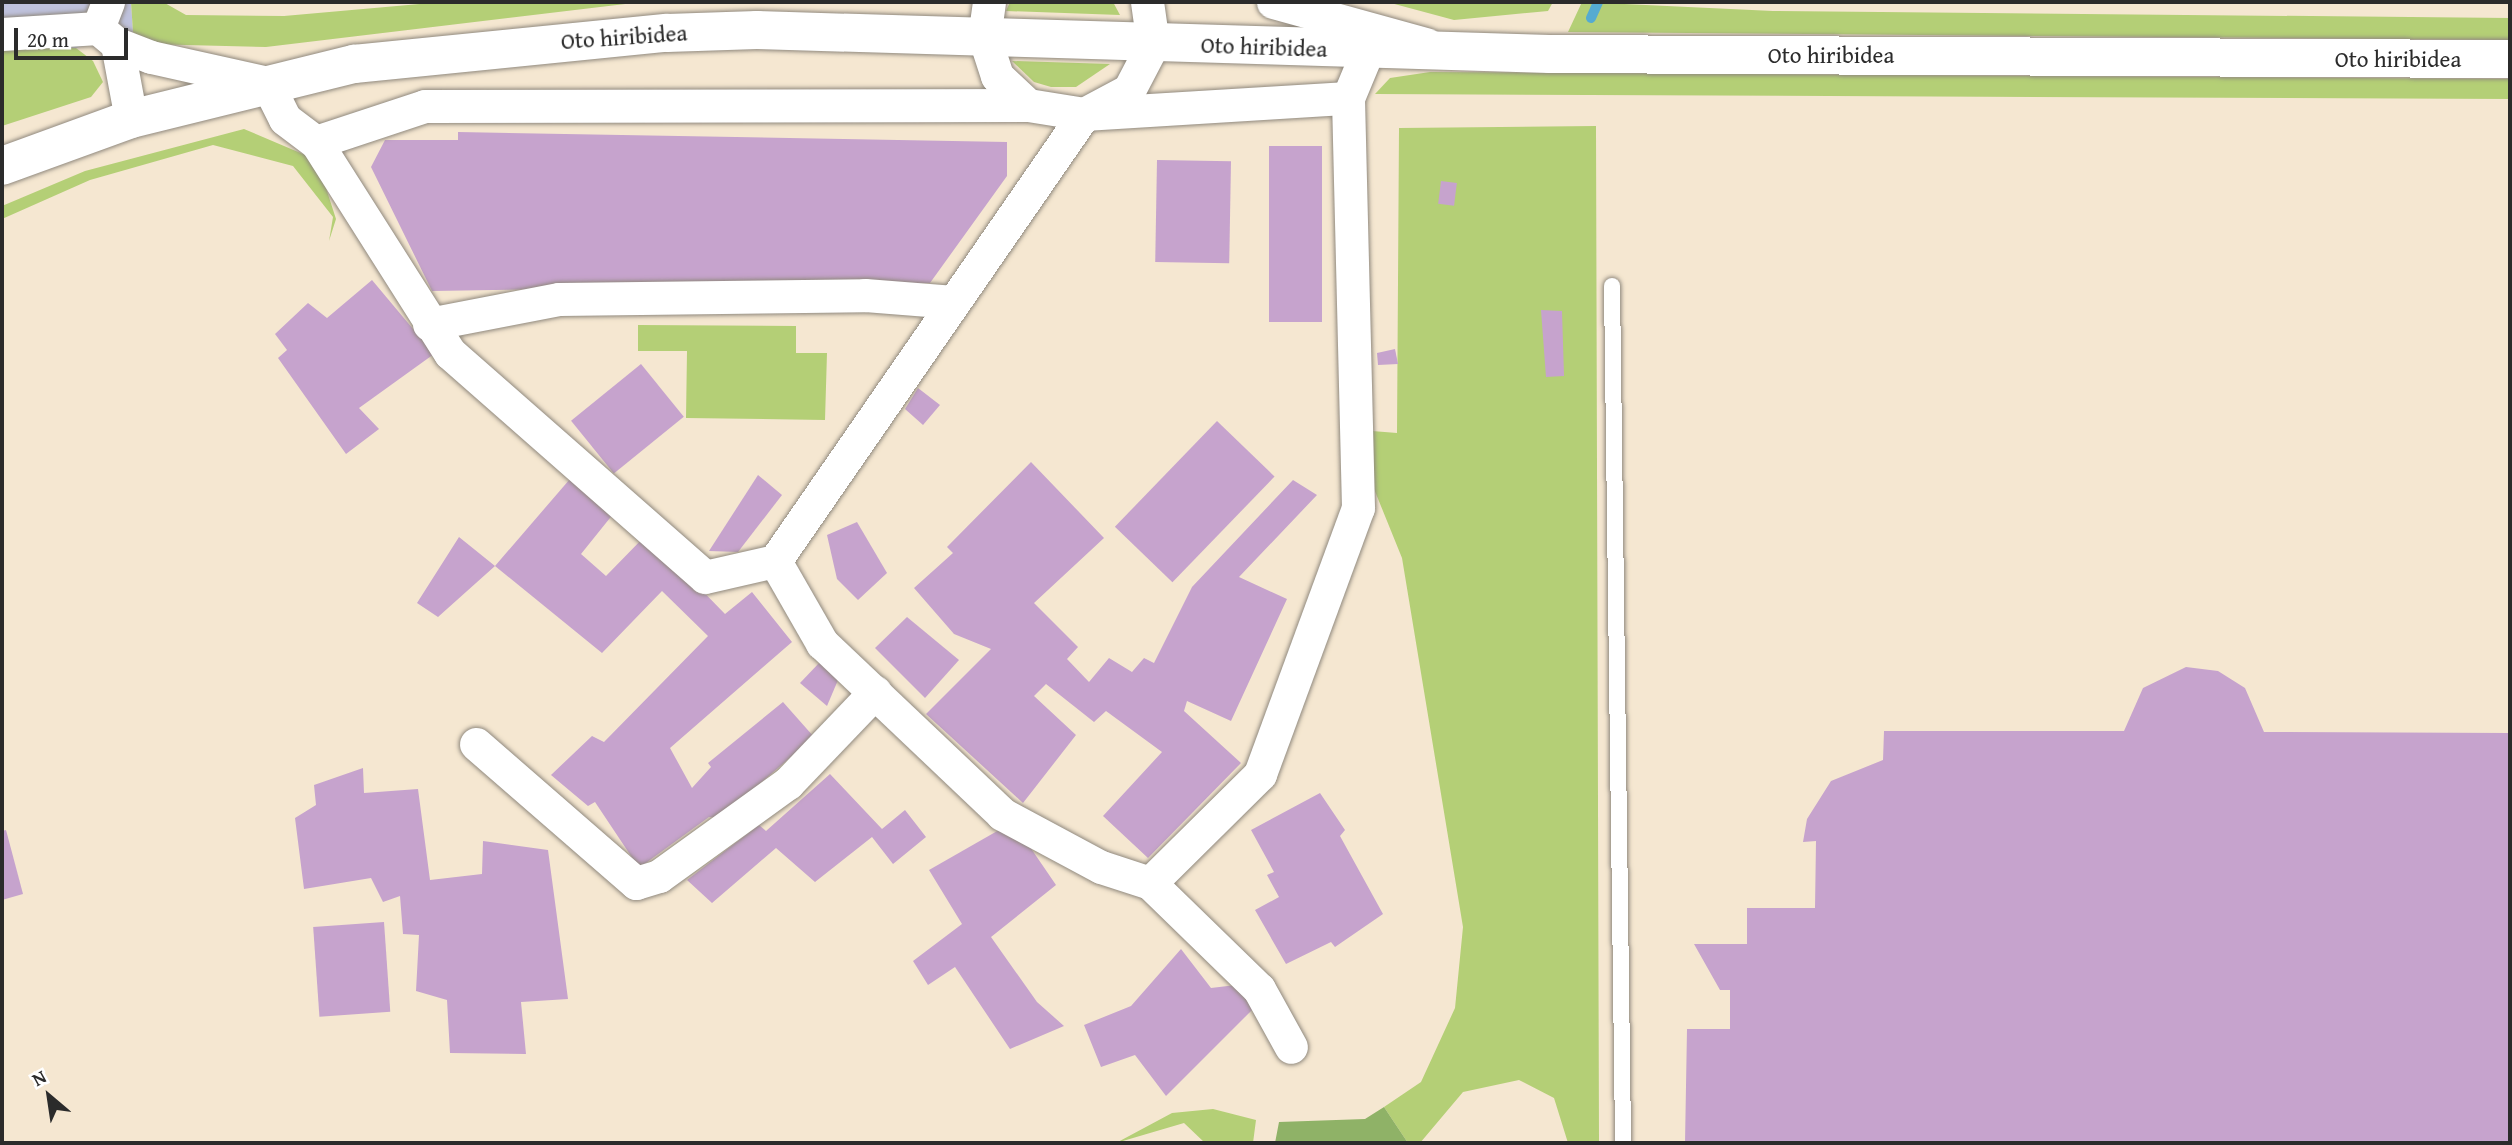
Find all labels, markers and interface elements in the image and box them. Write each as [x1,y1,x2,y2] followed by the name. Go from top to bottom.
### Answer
[18,14,131,58] scale bar
[560,19,688,55] street label: Oto hiribidea
[27,24,69,55] text: 20 m
[1200,31,1328,63] street label: Oto hiribidea
[1768,41,1894,69] street label: Oto hiribidea
[2335,45,2461,73] street label: Oto hiribidea
[14,1061,84,1131] north arrow
[26,1062,51,1093] text: N

